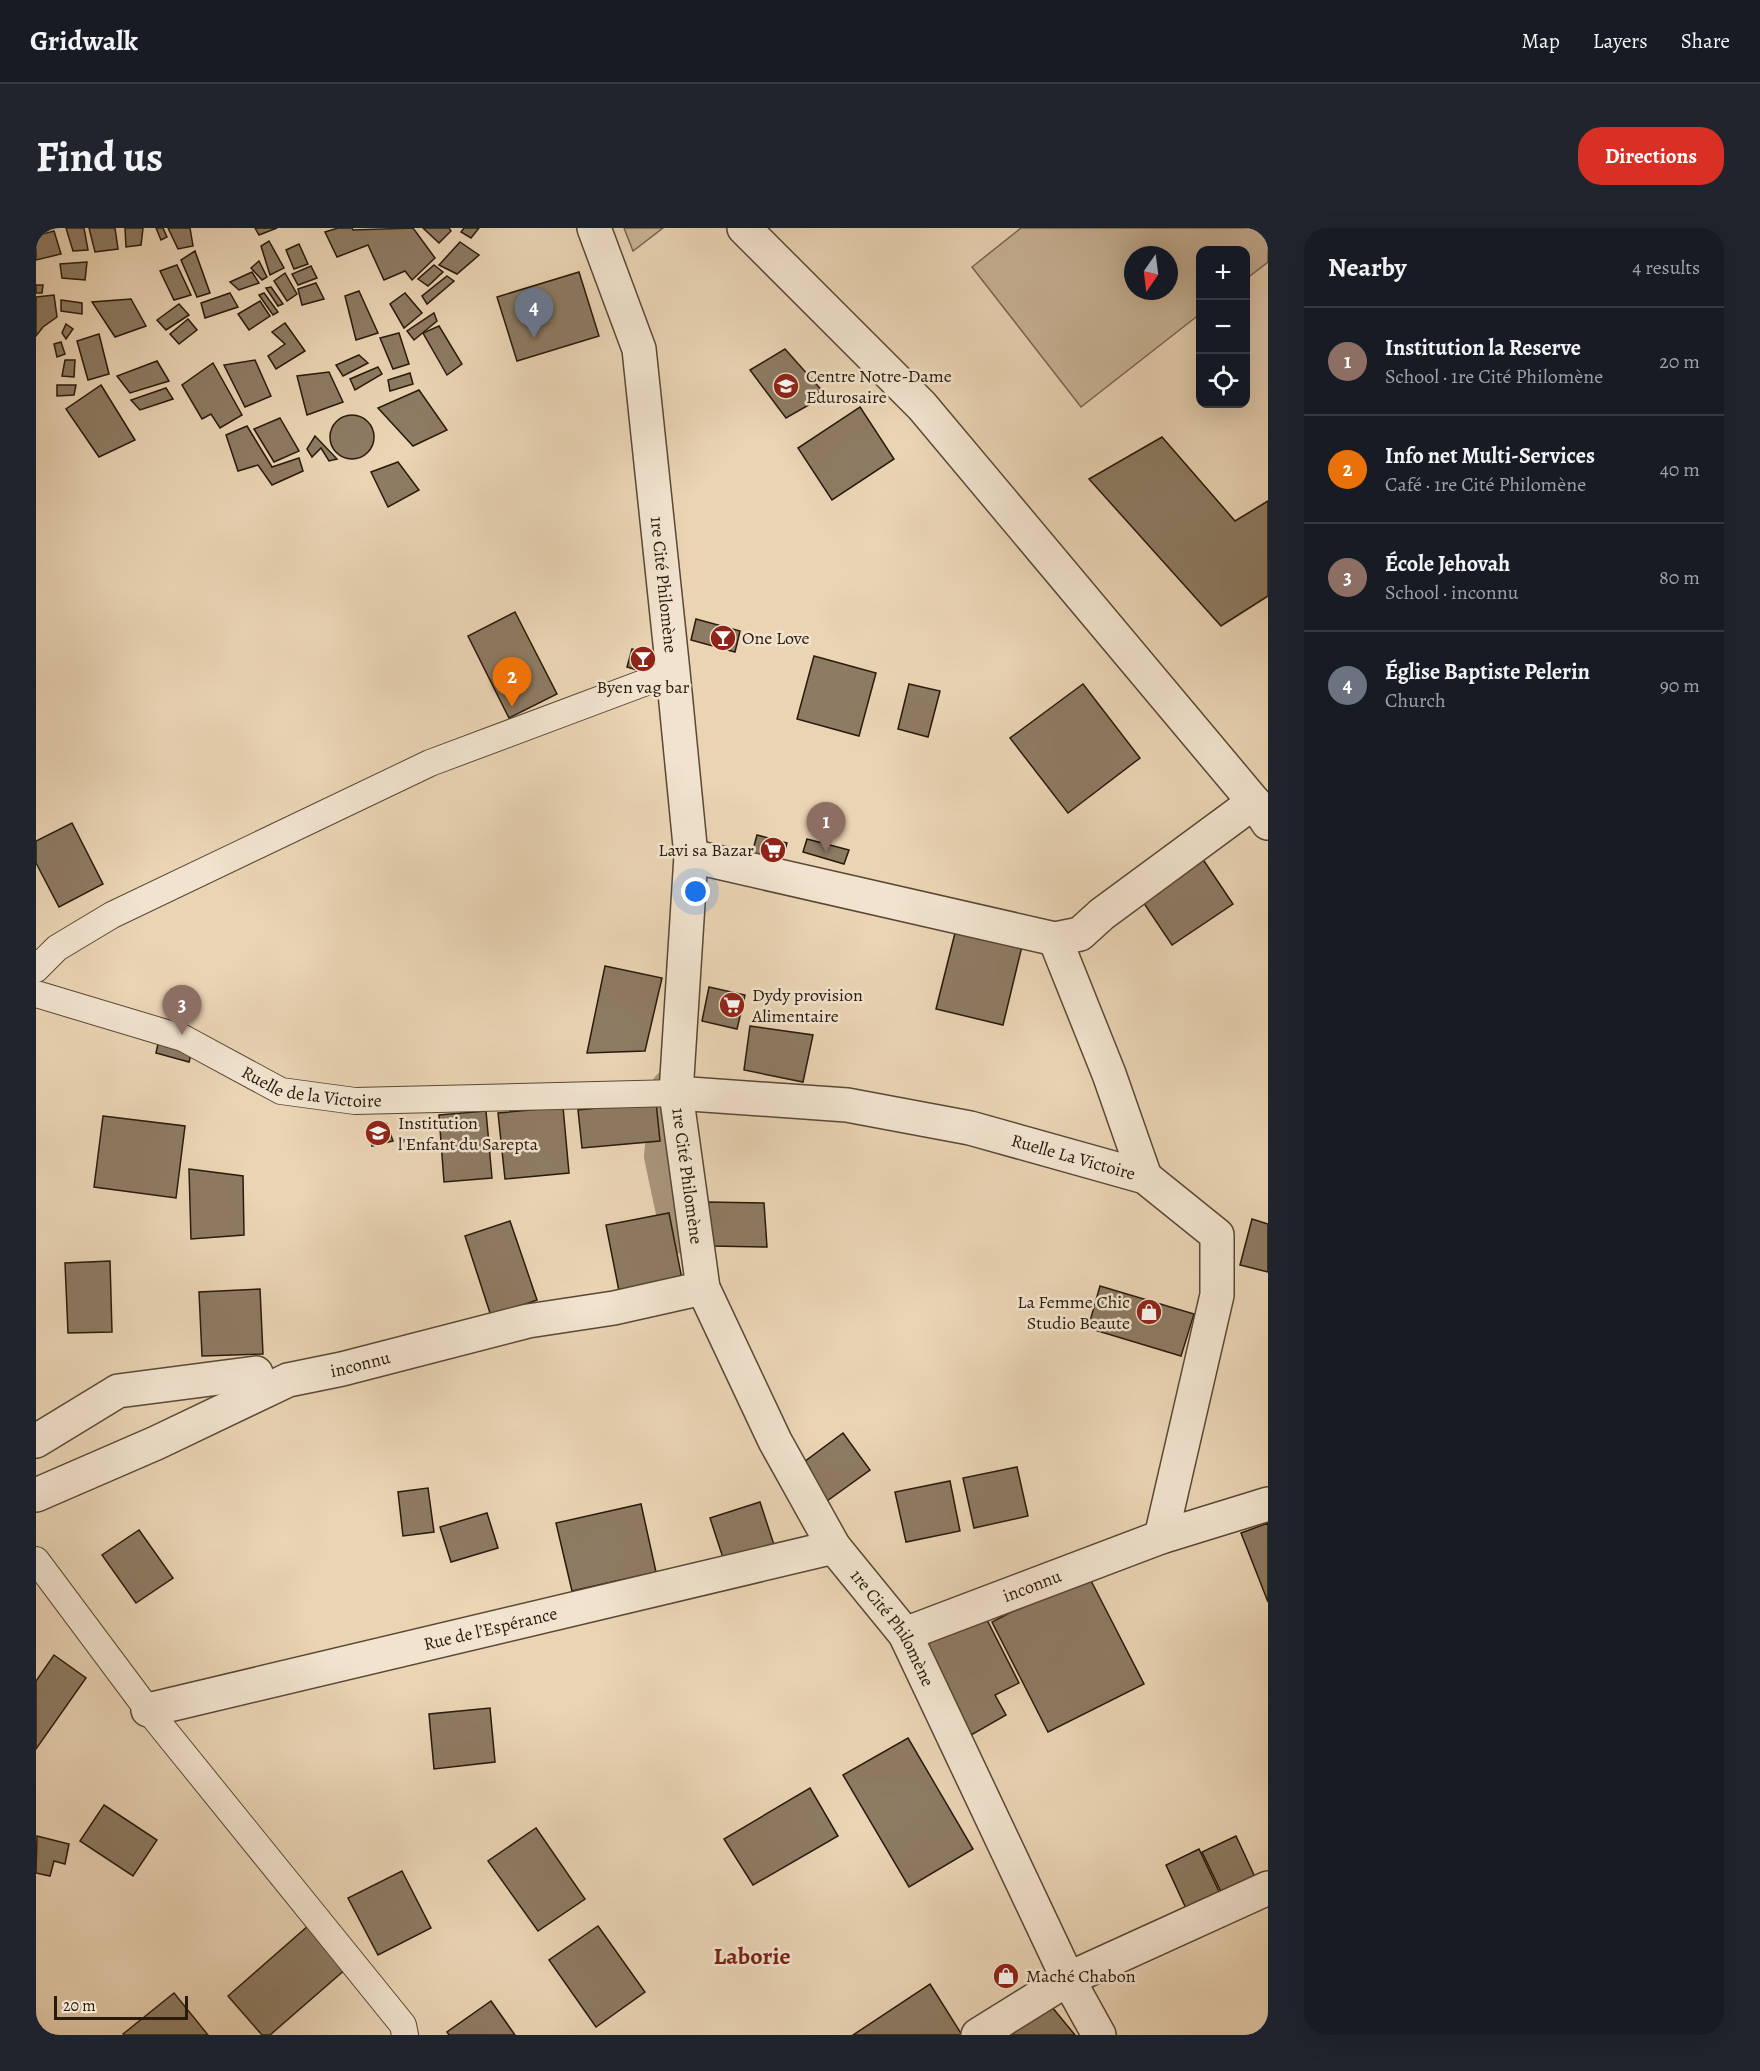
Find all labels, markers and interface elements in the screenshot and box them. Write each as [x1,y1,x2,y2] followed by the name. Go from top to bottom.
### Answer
[30,22,138,60] text: Gridwalk
[1521,27,1560,55] text: Map
[1593,27,1648,55] text: Layers
[1681,27,1730,55] text: Share
[1578,127,1724,185] button: Directions
[36,128,163,185] text: Find us
[1124,246,1178,300] north arrow
[1196,246,1250,408] map controls
[1196,246,1250,300] button: +
[1328,250,1407,285] text: Nearby
[1632,254,1700,281] text: 4 results
[514,288,554,338] pin: 4
[1196,300,1250,354] button: −
[1385,333,1581,363] text: Institution la Reserve
[1344,348,1351,375] text: 1
[1659,348,1700,375] text: 20 m
[1196,354,1250,408] button: locate
[1385,363,1603,390] text: School · 1re Cité Philomène
[806,364,952,409] place label: Centre Notre-Dame Edurosaire
[771,371,801,401] school or university icon: Centre Notre-Dame Edurosaire
[1385,441,1595,471] text: Info net Multi-Services
[1343,456,1352,483] text: 2
[1660,456,1700,483] text: 40 m
[1385,471,1586,498] text: Café · 1re Cité Philomène
[645,515,683,654] street label: 1re Cité Philomène
[1385,549,1510,579] text: École Jehovah
[1343,564,1352,591] text: 3
[1659,564,1700,591] text: 80 m
[1385,579,1519,606] text: School · inconnu
[708,623,738,653] bar icon: One Love
[742,626,810,650] place label: One Love
[628,644,658,674] bar icon: Byen vag bar
[1385,657,1590,687] text: Église Baptiste Pelerin
[492,658,532,707] pin: 2
[1343,672,1352,699] text: 4
[1660,672,1700,699] text: 90 m
[597,675,690,699] place label: Byen vag bar
[1385,687,1446,714] text: Church
[806,802,846,852] pin: 1
[758,835,788,865] supermarket icon: Lavi sa Bazar
[658,838,754,862] place label: Lavi sa Bazar
[681,877,710,906] your location
[751,983,863,1028] place label: Dydy provision Alimentaire
[162,986,202,1035] pin: 3
[717,990,747,1020] supermarket icon: Dydy provision Alimentaire
[237,1060,382,1113] street label: Ruelle de la Victoire
[666,1106,709,1246] street label: 1re Cité Philomène
[398,1111,539,1156] place label: Institution l'Enfant du Sarepta
[363,1118,393,1148] school or university icon: Institution l'Enfant du Sarepta
[1009,1128,1138,1186] street label: Ruelle La Victoire
[1017,1290,1130,1335] place label: La Femme Chic Studio Beaute
[1134,1297,1164,1327] shop icon: La Femme Chic Studio Beaute
[328,1345,393,1383] street label: inconnu
[845,1564,940,1690] street label: 1re Cité Philomène
[999,1564,1065,1608] street label: inconnu
[421,1601,560,1656] street label: Rue de l’Espérance
[714,1940,790,1972] district label: Laborie
[991,1961,1021,1991] shop icon: Maché Chabon
[1026,1964,1136,1988] place label: Maché Chabon
[54,1993,188,2020] scale bar
[63,1995,96,2017] text: 20 m

